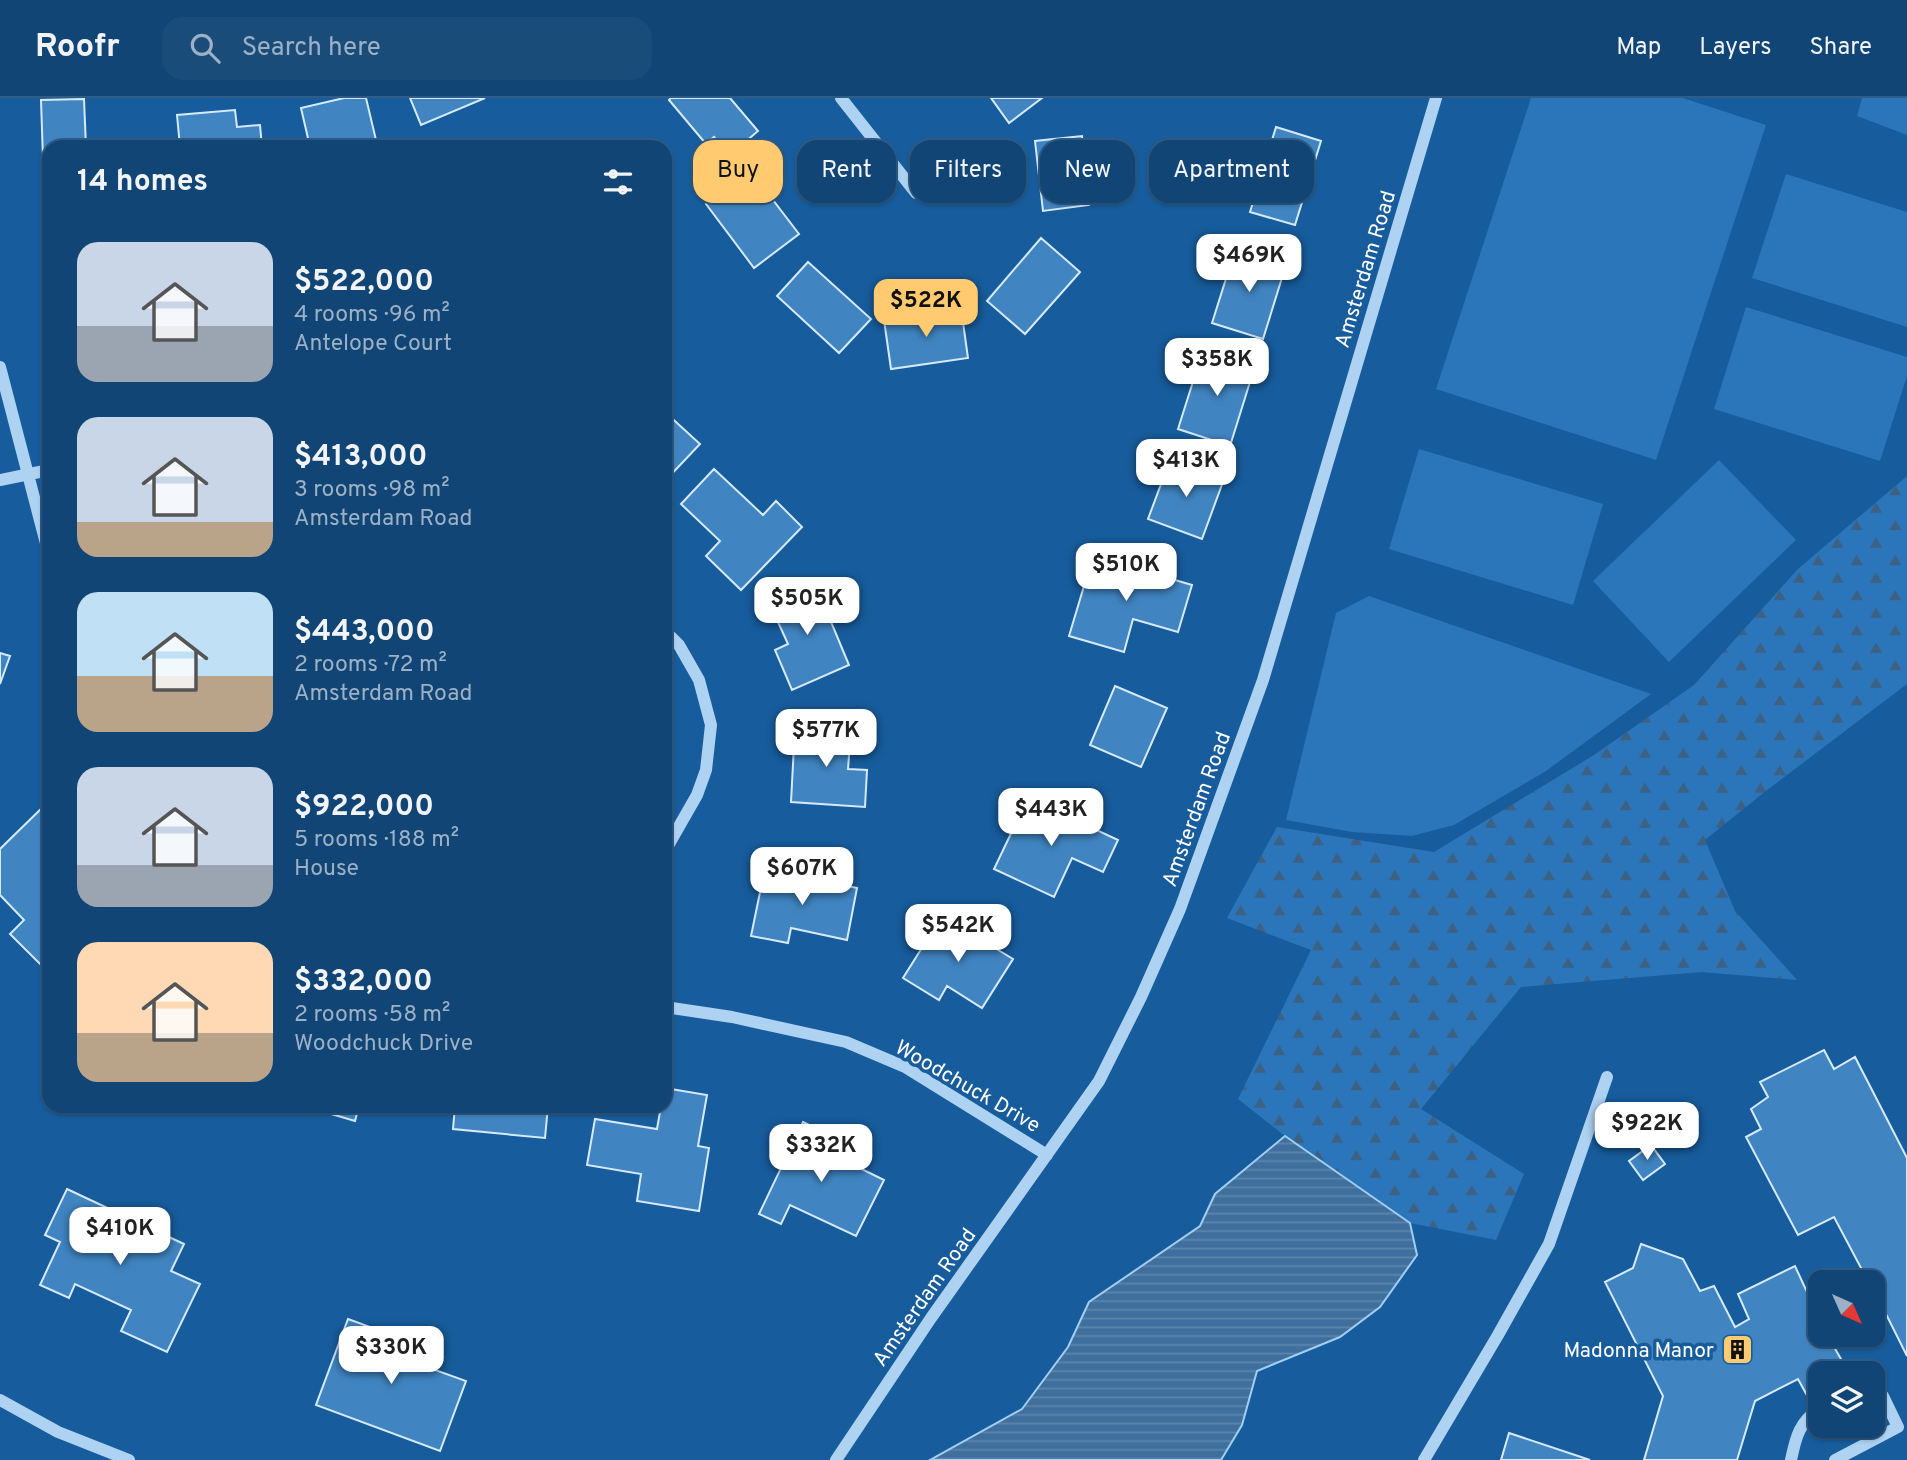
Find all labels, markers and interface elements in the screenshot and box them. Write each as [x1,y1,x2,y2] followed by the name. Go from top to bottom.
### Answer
[162,17,652,80] search box
[35,27,120,69] text: Roofr
[186,29,224,67] icon: search
[242,32,381,65] text: Search here
[1616,33,1661,63] text: Map
[1699,33,1771,63] text: Layers
[1809,33,1872,63] text: Share
[693,140,783,203] chip: Buy
[797,140,896,203] chip: Rent
[910,140,1026,203] chip: Filters
[1040,140,1135,203] chip: New
[1149,140,1314,203] chip: Apartment
[599,163,637,201] icon: filters
[77,164,208,201] text: 14 homes
[1330,188,1403,351] street label: Amsterdam Road
[1200,234,1298,294] pin: $469K
[1212,242,1286,271] text: $469K
[294,264,434,301] text: $522,000
[133,270,217,354] icon: home
[877,280,975,339] pin: $522K
[890,287,962,316] text: $522K
[294,301,450,330] text: 4 rooms · 96 m²
[294,330,452,359] text: Antelope Court
[1168,338,1266,398] pin: $358K
[1181,346,1253,375] text: $358K
[294,439,428,476] text: $413,000
[1137,440,1235,499] pin: $413K
[133,445,217,529] icon: home
[1152,447,1220,476] text: $413K
[294,476,450,505] text: 3 rooms · 98 m²
[294,505,473,534] text: Amsterdam Road
[1077,544,1175,603] pin: $510K
[1092,551,1160,580] text: $510K
[758,578,856,637] pin: $505K
[770,585,844,614] text: $505K
[294,614,435,651] text: $443,000
[133,620,217,704] icon: home
[294,651,447,680] text: 2 rooms · 72 m²
[294,680,473,709] text: Amsterdam Road
[777,710,875,769] pin: $577K
[792,717,860,746] text: $577K
[1157,728,1238,891] street label: Amsterdam Road
[1002,788,1100,848] pin: $443K
[294,789,434,826] text: $922,000
[133,795,217,879] icon: home
[1014,796,1088,825] text: $443K
[294,826,459,855] text: 5 rooms · 188 m²
[753,848,851,907] pin: $607K
[294,855,359,884] text: House
[766,855,838,884] text: $607K
[909,904,1007,964] pin: $542K
[921,912,995,941] text: $542K
[294,964,433,1001] text: $332,000
[133,970,217,1054] icon: home
[294,1001,450,1030] text: 2 rooms · 58 m²
[294,1030,473,1059] text: Woodchuck Drive
[890,1035,1045,1140] street label: Woodchuck Drive
[1598,1102,1696,1162] pin: $922K
[1611,1110,1683,1139] text: $922K
[772,1124,870,1184] pin: $332K
[785,1132,857,1161] text: $332K
[71,1208,169,1267] pin: $410K
[85,1215,155,1244] text: $410K
[867,1223,983,1372] street label: Amsterdam Road
[1808,1270,1885,1348] north arrow
[1808,1270,1885,1438] map controls
[342,1326,440,1386] pin: $330K
[1720,1333,1754,1367] building icon: Madonna Manor
[355,1334,427,1363] text: $330K
[1563,1338,1714,1365] place label: Madonna Manor
[1808,1361,1885,1438] button: layers

